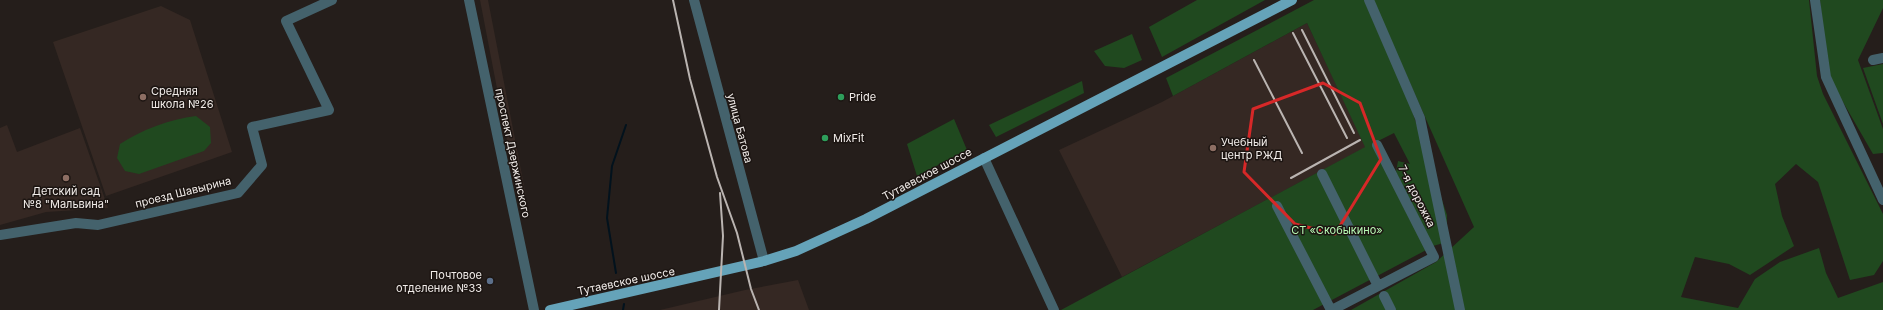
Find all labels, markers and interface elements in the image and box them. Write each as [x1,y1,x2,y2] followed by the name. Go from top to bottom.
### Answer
[151,84,214,111] place label: Средняя школа №26
[492,87,534,220] street label: проспект Дзержинского
[849,90,876,104] place label: Pride
[138,92,148,102] marker: Средняя школа №26
[724,92,756,164] street label: улица Батова
[836,92,846,102] marker: Pride
[833,131,865,145] place label: MixFit
[820,133,830,143] marker: MixFit
[1221,135,1282,162] place label: Учебный центр РЖД
[1208,143,1218,153] marker: Учебный центр РЖД
[880,144,974,204] street label: Тутаевское шоссе
[1395,162,1439,230] street label: 7-я дорожка
[61,173,71,183] marker: Детский сад №8 "Мальвина"
[133,173,233,211] street label: проезд Шавырина
[23,184,109,211] place label: Детский сад №8 "Мальвина"
[1291,223,1383,237] park label: СТ «Скобыкино»
[576,264,676,298] street label: Тутаевское шоссе
[396,268,482,295] place label: Почтовое отделение №33
[485,276,495,286] marker: Почтовое отделение №33

